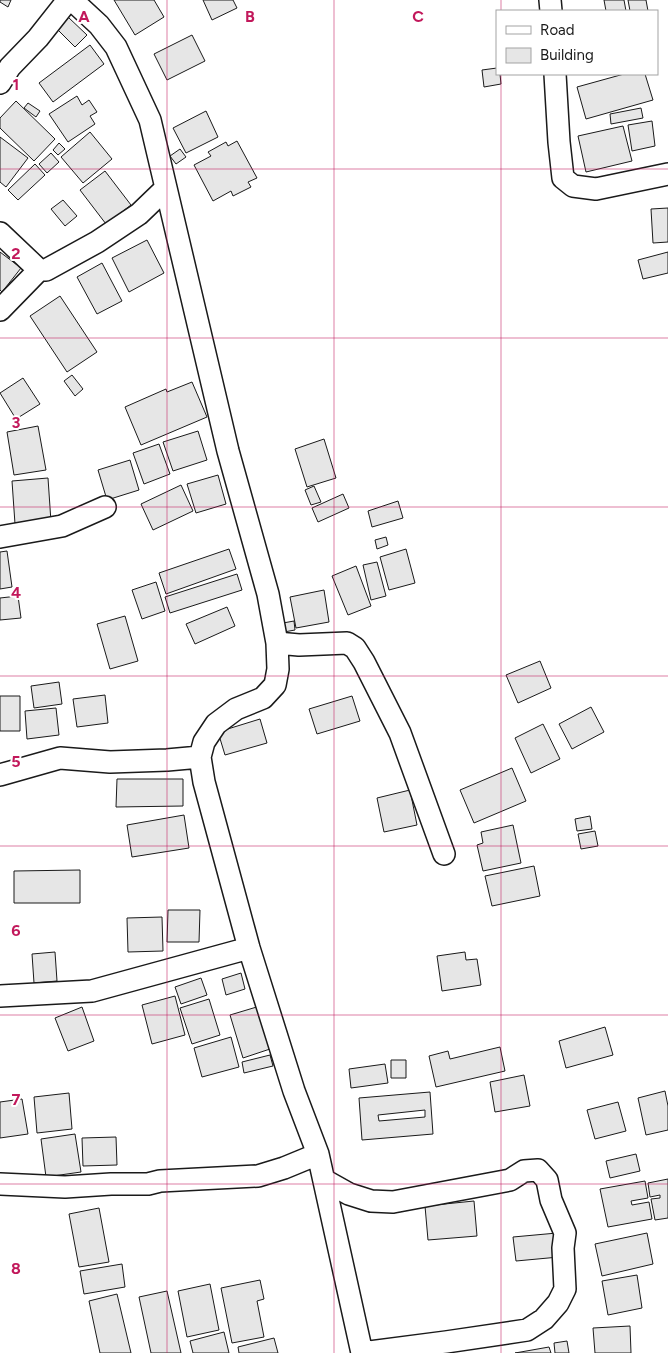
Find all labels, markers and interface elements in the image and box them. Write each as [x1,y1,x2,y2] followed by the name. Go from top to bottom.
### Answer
[78,7,90,26] text: A
[245,7,255,26] text: B
[412,7,424,26] text: C
[496,10,658,75] legend
[540,21,575,39] text: Road
[540,46,594,64] text: Building
[13,75,19,94] text: 1
[11,244,21,263] text: 2
[12,413,21,432] text: 3
[11,583,21,602] text: 4
[11,752,21,771] text: 5
[11,921,21,940] text: 6
[12,1090,21,1109] text: 7
[11,1259,21,1278] text: 8

